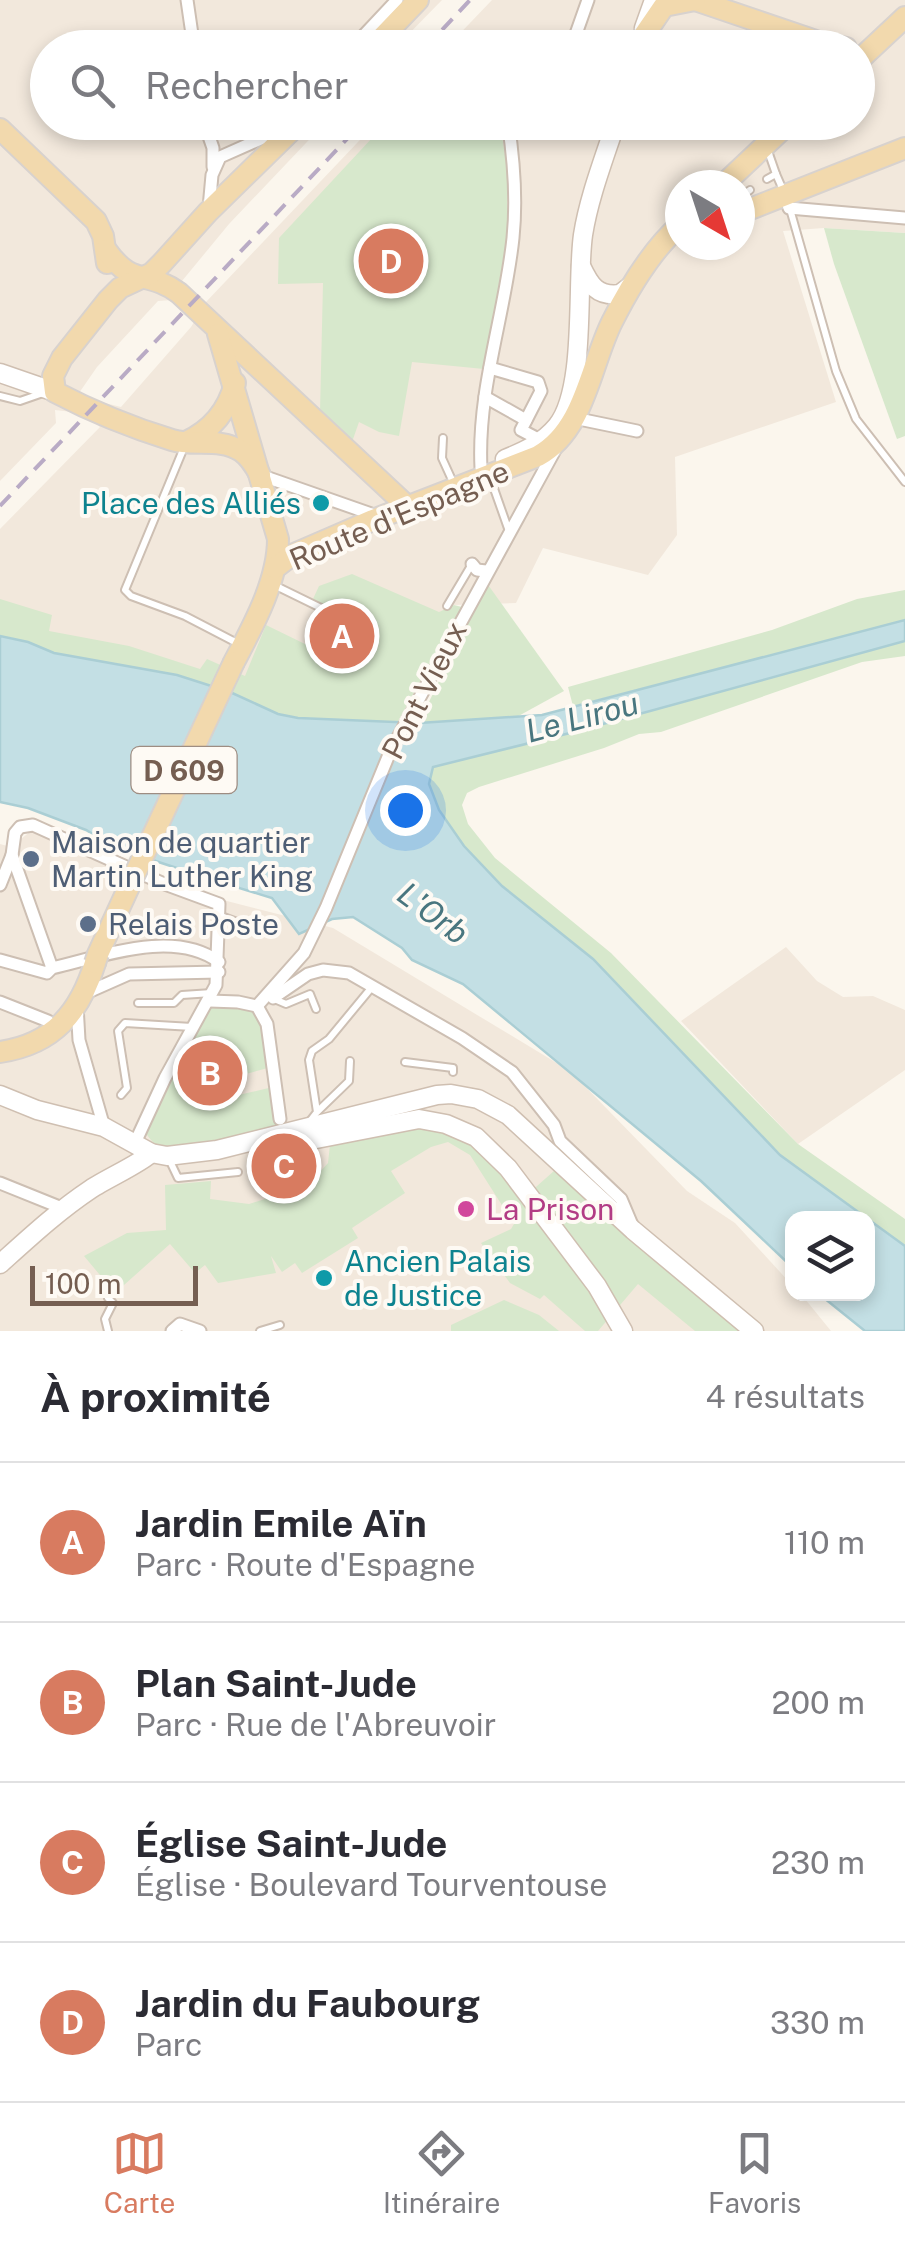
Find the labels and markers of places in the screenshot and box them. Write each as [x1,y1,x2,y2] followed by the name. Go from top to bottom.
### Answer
[358,224,424,298] pin: D
[81,485,301,521] place label: Place des Alliés
[310,492,332,514] marker: Place des Alliés
[310,598,374,674] pin: A
[51,824,313,894] place label: Maison de quartier Martin Luther King
[20,848,42,870] marker: Maison de quartier Martin Luther King
[108,906,279,942] place label: Relais Poste
[77,913,99,935] marker: Relais Poste
[178,1036,242,1110] pin: B
[252,1128,316,1204] pin: C
[486,1191,614,1227] place label: La Prison
[455,1198,477,1220] marker: La Prison
[344,1243,531,1313] place label: Ancien Palais de Justice
[313,1267,335,1289] marker: Ancien Palais de Justice

